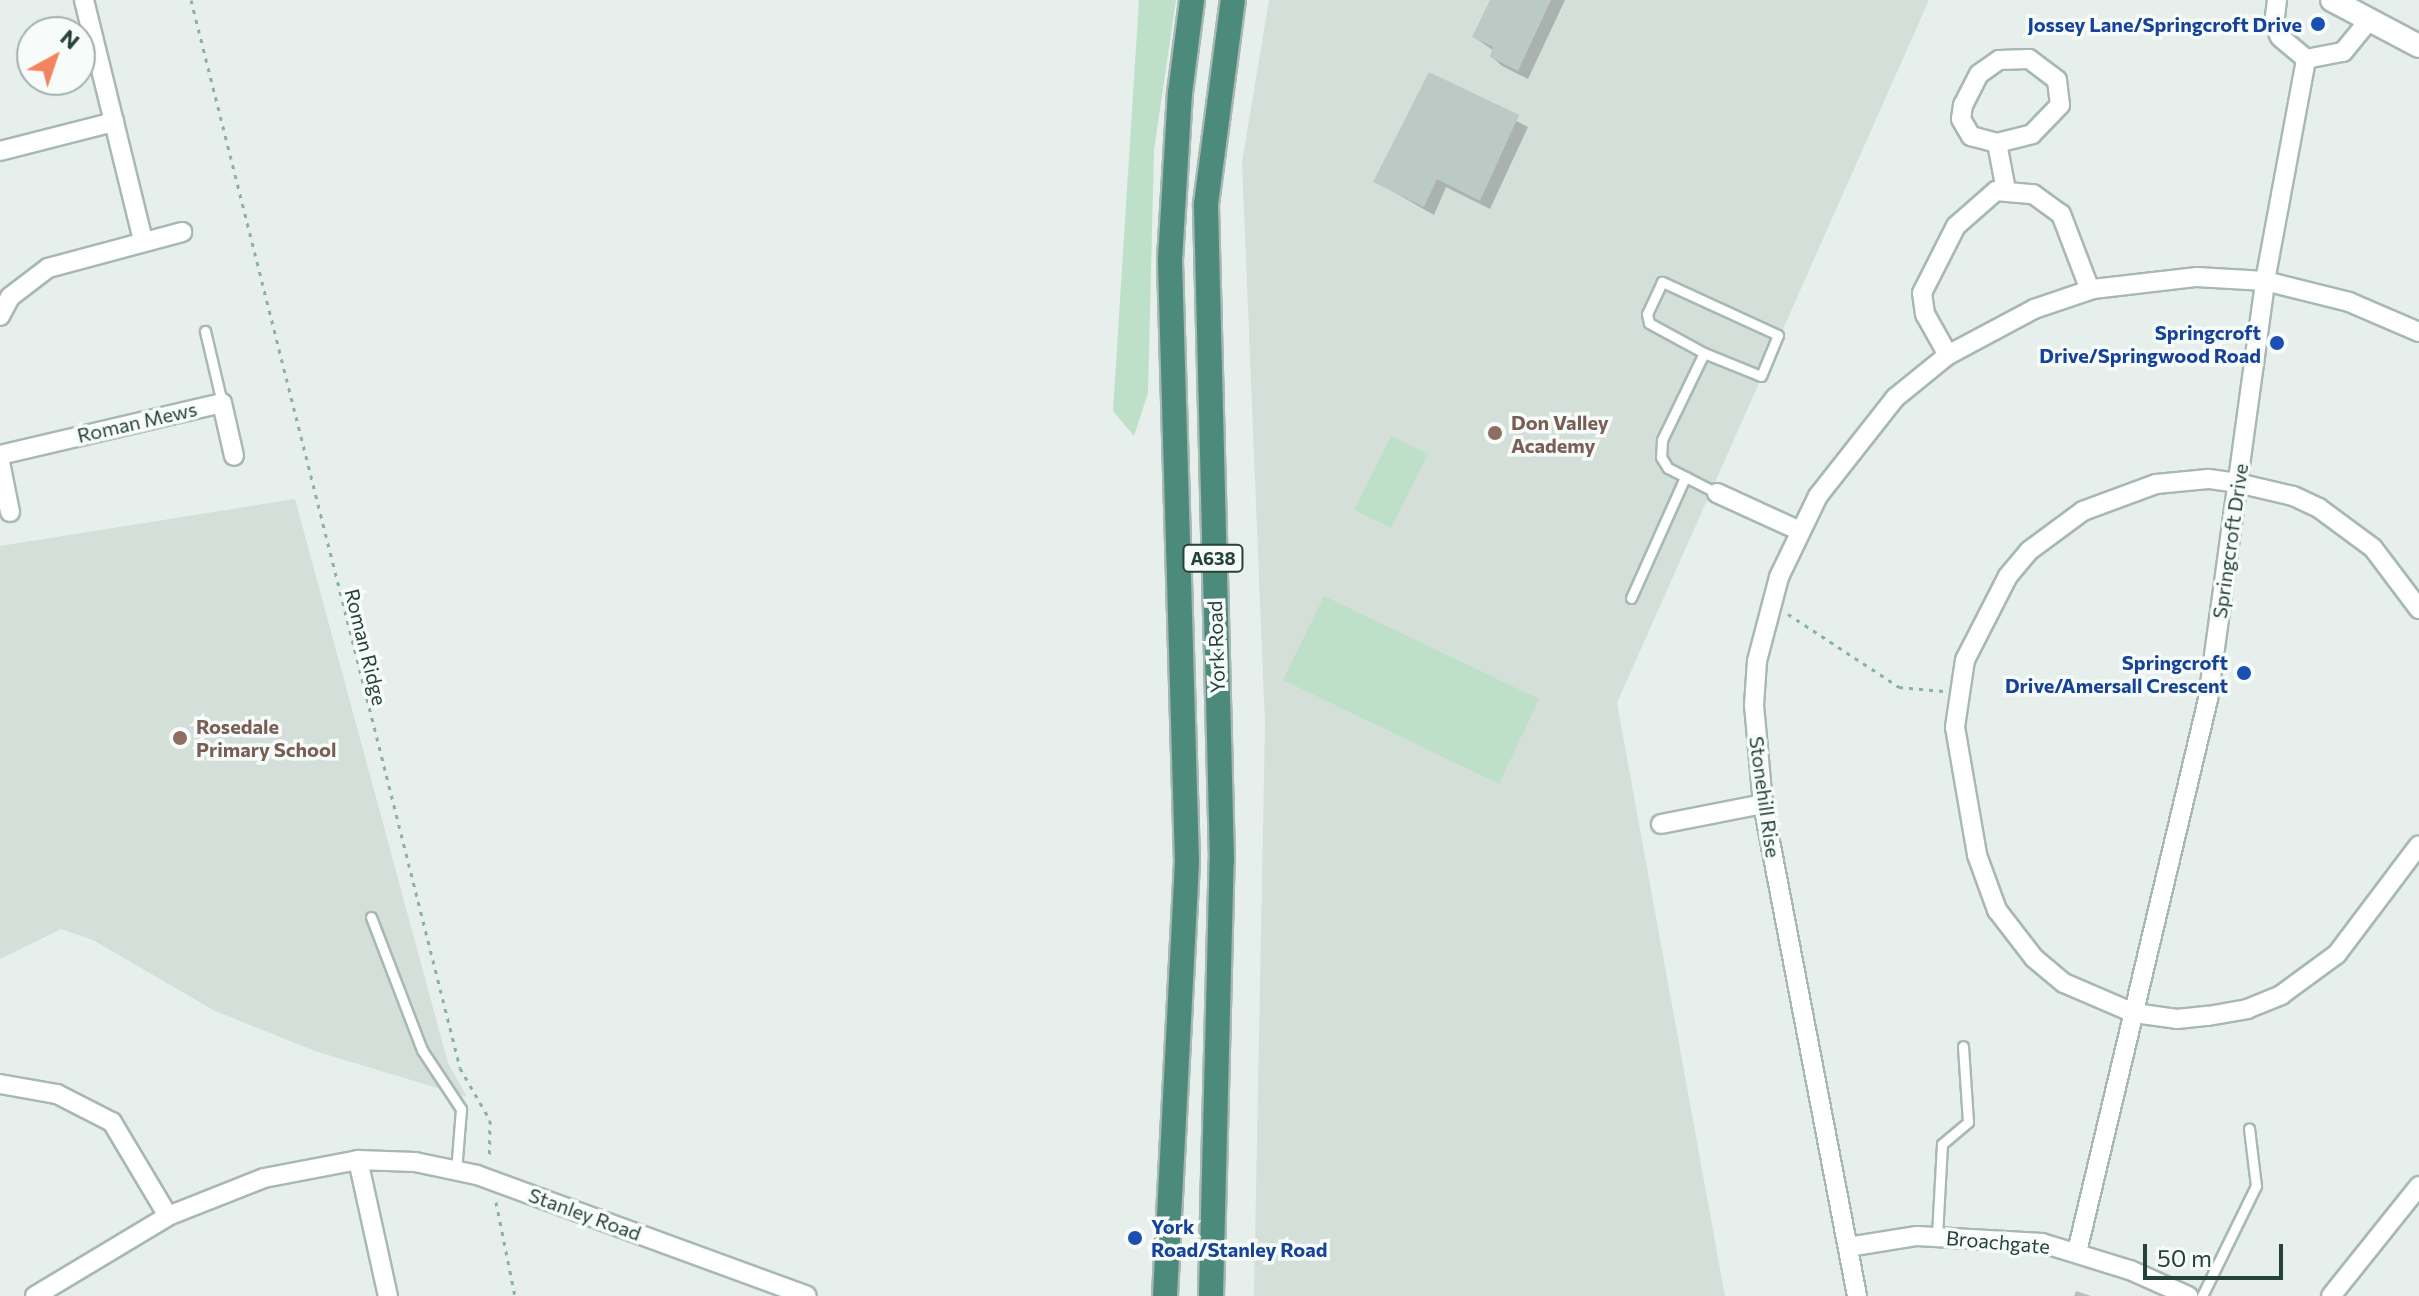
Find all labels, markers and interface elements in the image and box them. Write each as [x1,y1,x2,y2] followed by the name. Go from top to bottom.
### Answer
[2027,12,2302,36] place label: Jossey Lane/Springcroft Drive
[2309,15,2327,33] marker: Jossey Lane/Springcroft Drive
[16,16,96,96] north arrow
[55,23,85,54] text: N
[2039,320,2261,367] place label: Springcroft Drive/Springwood Road
[2268,334,2286,352] marker: Springcroft Drive/Springwood Road
[75,397,199,447] street label: Roman Mews
[1511,410,1609,457] place label: Don Valley Academy
[1486,424,1504,442] marker: Don Valley Academy
[2207,462,2253,620] street label: Springcroft Drive
[1181,544,1245,572] road number: A638
[340,586,392,708] street label: Roman Ridge
[1202,600,1230,694] street label: York Road
[2005,650,2228,697] place label: Springcroft Drive/Amersall Crescent
[2235,664,2253,682] marker: Springcroft Drive/Amersall Crescent
[196,714,336,761] place label: Rosedale Primary School
[171,729,189,747] marker: Rosedale Primary School
[1745,735,1785,859] street label: Stonehill Rise
[525,1183,645,1245] street label: Stanley Road
[1151,1214,1327,1261] place label: York Road/Stanley Road
[1945,1226,2051,1258] street label: Broachgate
[2147,1228,2287,1278] scale bar
[1126,1229,1144,1247] marker: York Road/Stanley Road
[2157,1243,2212,1272] text: 50 m

